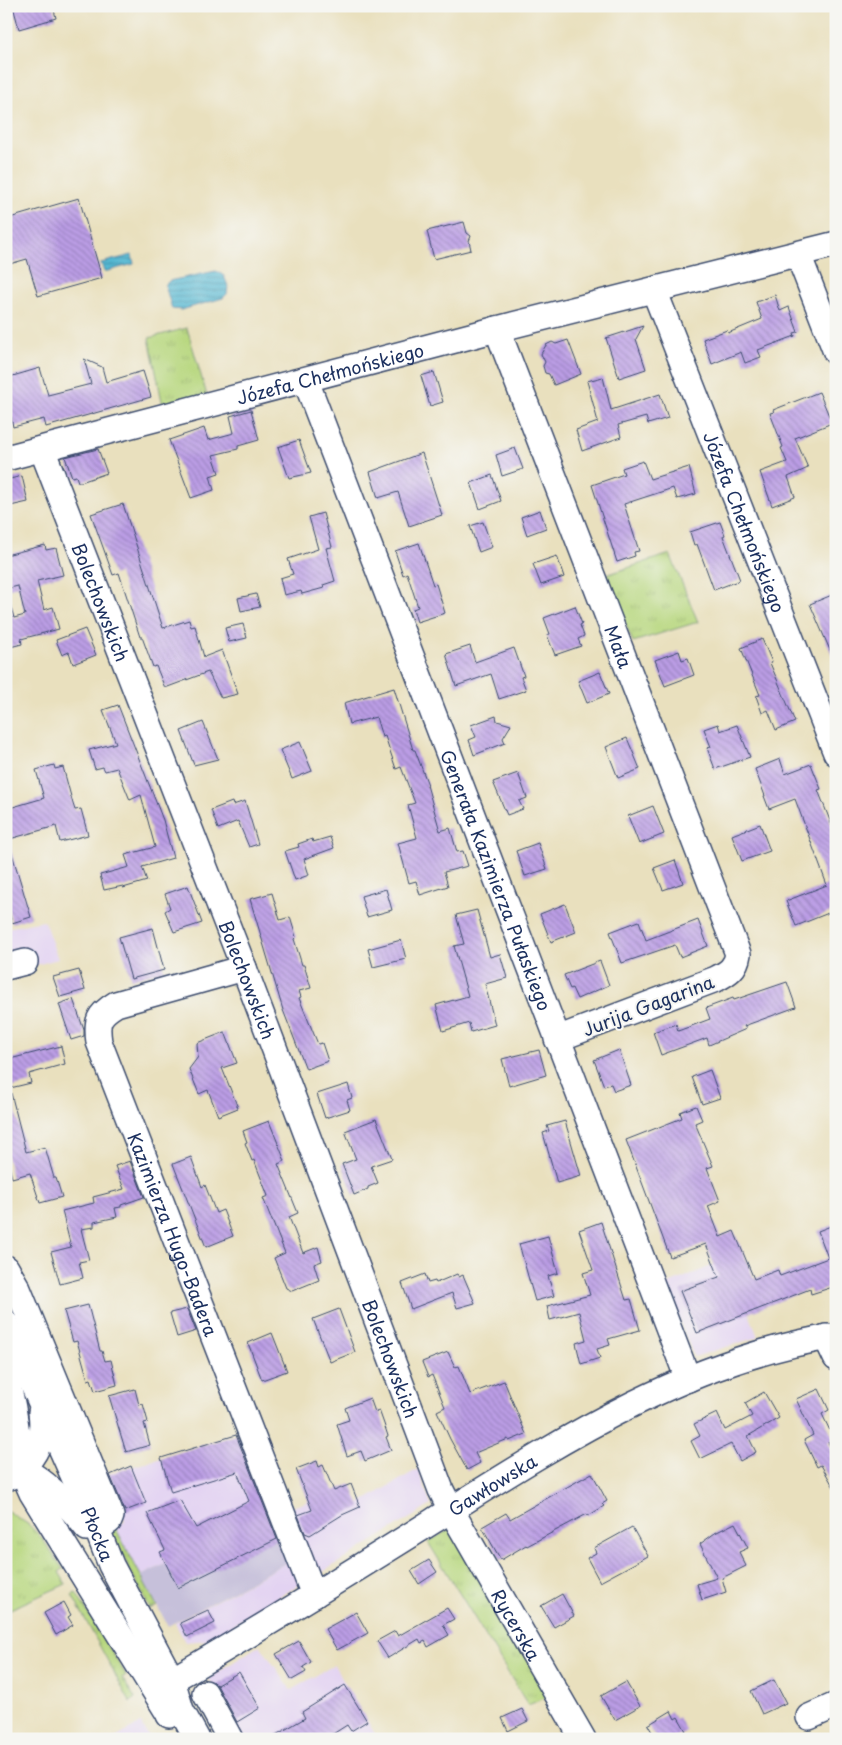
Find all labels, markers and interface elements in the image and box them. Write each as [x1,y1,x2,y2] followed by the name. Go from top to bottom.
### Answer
[233,335,427,410] street label: Józefa Chełmońskiego
[697,427,793,616] street label: Józefa Chełmońskiego
[66,539,137,665] street label: Bolechowskich
[599,621,640,672] street label: Mała
[435,745,559,1014] street label: Generała Kazimierza Pułaskiego
[213,916,283,1043] street label: Bolechowskich
[578,967,718,1042] street label: Jurija Gagarina
[122,1129,226,1340] street label: Kazimierza Hugo-Badera
[357,1295,426,1422] street label: Bolechowskich
[443,1446,542,1522] street label: Gawłowska
[75,1502,122,1566] street label: Płocka
[485,1583,549,1666] street label: Rycerska

